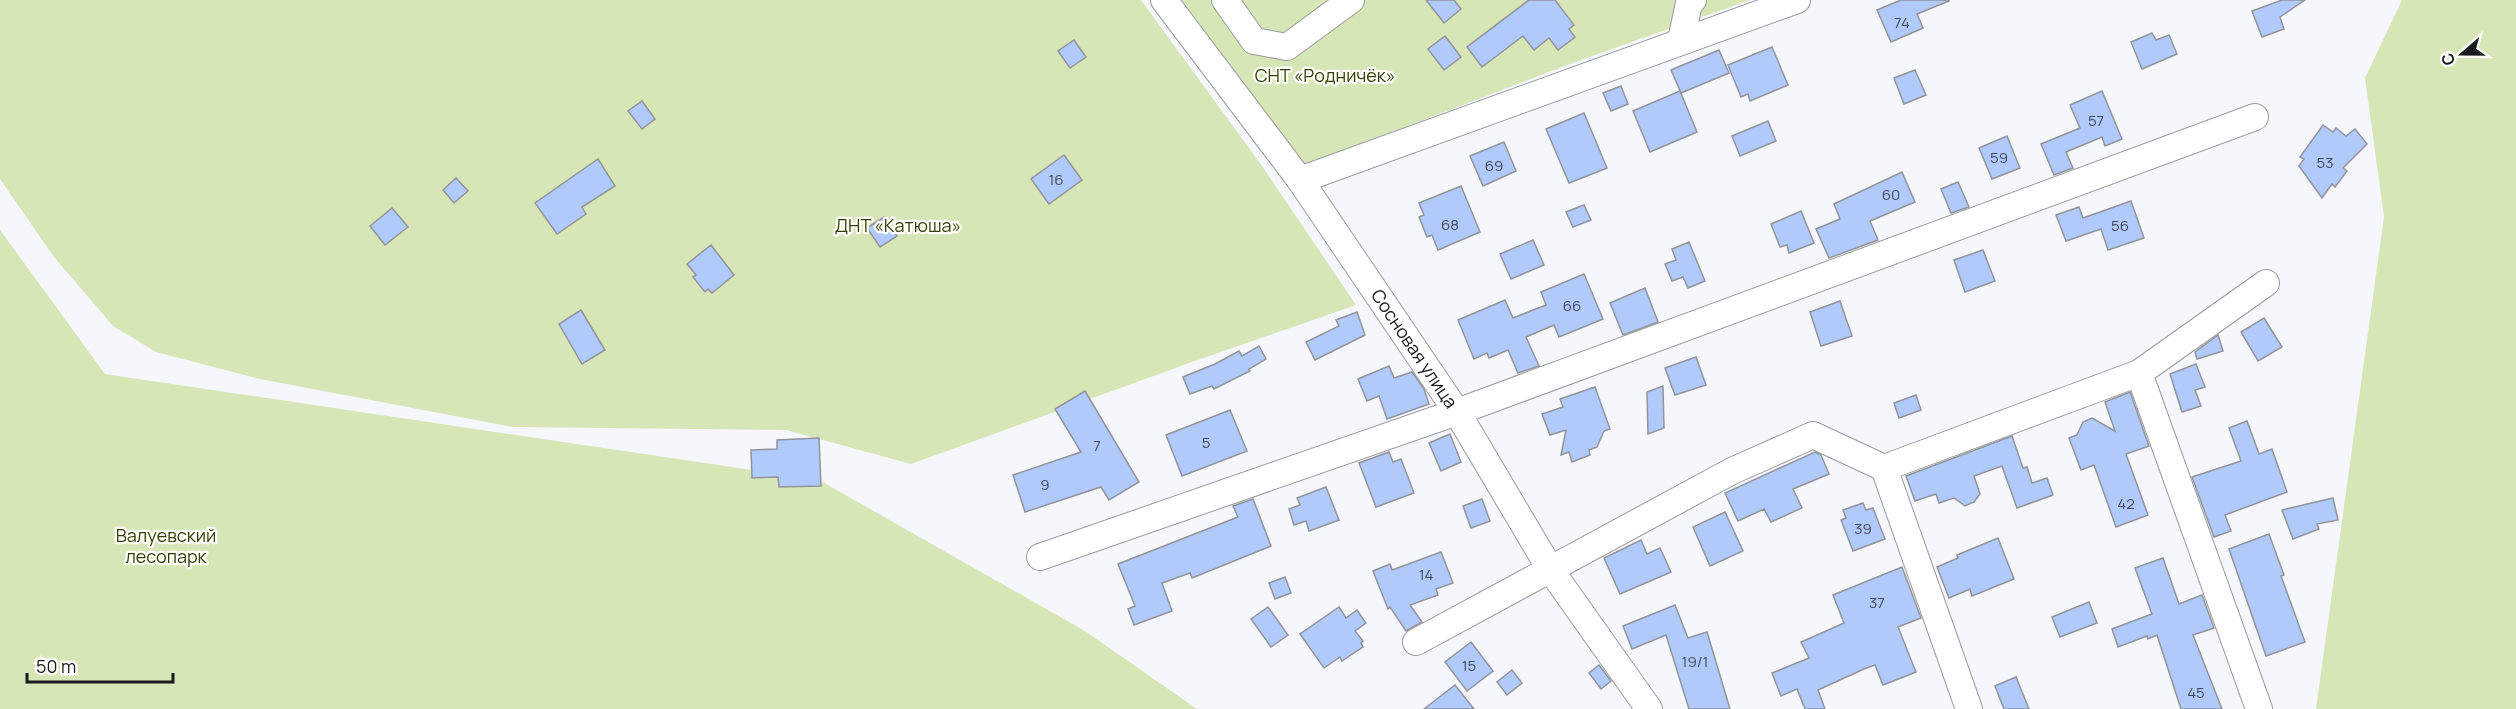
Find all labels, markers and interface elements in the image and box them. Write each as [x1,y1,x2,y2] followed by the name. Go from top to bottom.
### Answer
[1894,12,1910,33] house number: 74
[2432,24,2492,84] north arrow
[2435,50,2460,68] text: С
[1255,63,1395,87] park label: СНТ «Родничёк»
[2088,110,2104,131] house number: 57
[1990,147,2008,168] house number: 59
[2317,152,2333,173] house number: 53
[1485,155,1503,176] house number: 69
[1048,169,1064,190] house number: 16
[1882,184,1900,205] house number: 60
[835,213,961,237] park label: ДНТ «Катюша»
[1441,214,1459,235] house number: 68
[2111,215,2129,236] house number: 56
[1366,284,1464,413] street label: Сосновая улица
[1563,295,1581,316] house number: 66
[1202,432,1210,453] house number: 5
[1093,435,1101,456] house number: 7
[1040,474,1050,495] house number: 9
[2117,493,2135,514] house number: 42
[1854,518,1872,539] house number: 39
[116,523,216,568] park label: Валуевский лесопарк
[1419,564,1433,585] house number: 14
[1869,592,1885,613] house number: 37
[27,646,172,684] scale bar
[1682,651,1708,672] house number: 19/1
[36,654,76,678] text: 50 m
[1462,655,1476,676] house number: 15
[2187,682,2205,703] house number: 45

